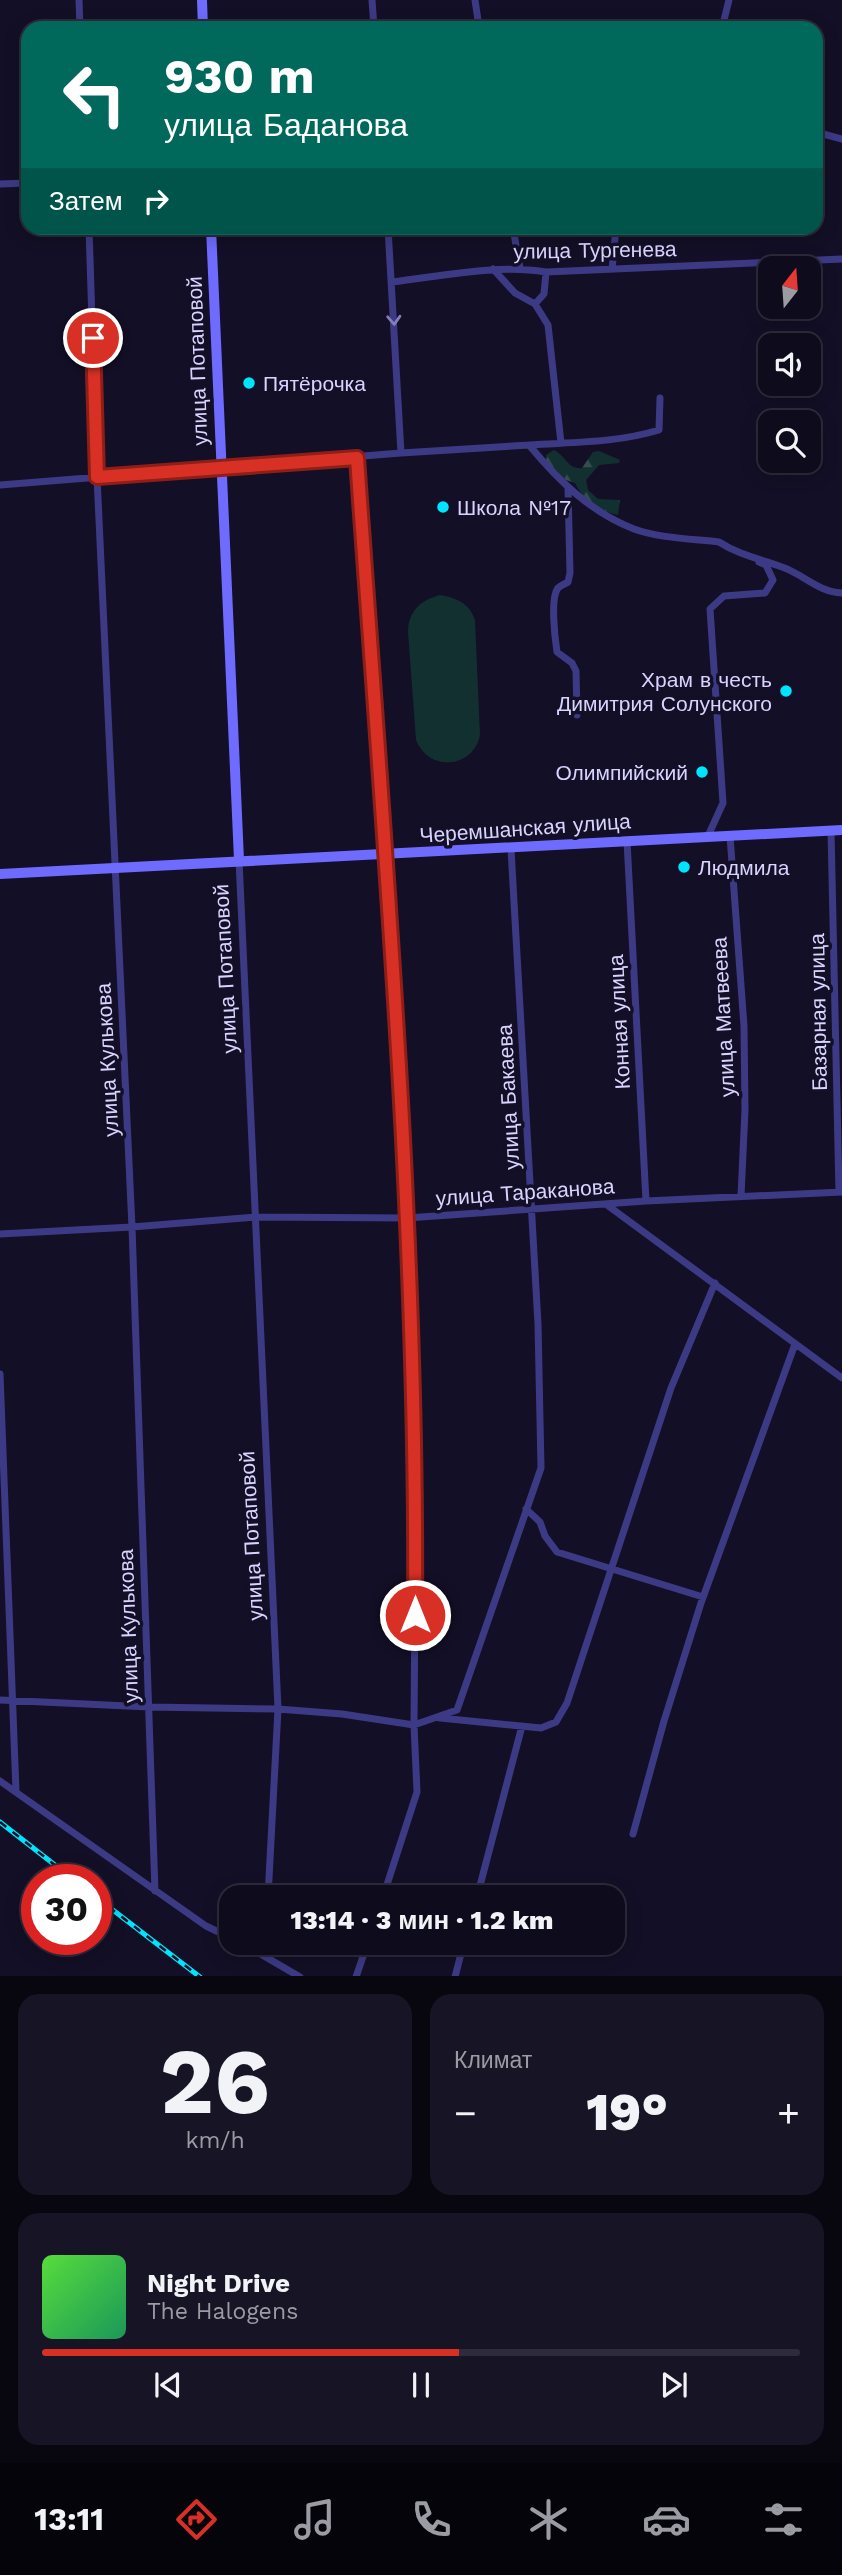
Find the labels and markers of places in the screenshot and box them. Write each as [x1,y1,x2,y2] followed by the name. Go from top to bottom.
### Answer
[63,308,123,368] pin
[263,371,366,396] place label: Пятёрочка
[241,375,257,391] marker: Пятёрочка
[457,495,571,520] place label: Школа №17
[435,499,451,515] marker: Школа №17
[557,667,772,716] place label: Храм в честь Димитрия Солунского
[778,683,794,699] marker: Храм в честь Димитрия Солунского
[555,760,688,785] place label: Олимпийский
[694,764,710,780] marker: Олимпийский
[698,855,790,880] place label: Людмила
[676,859,692,875] marker: Людмила

